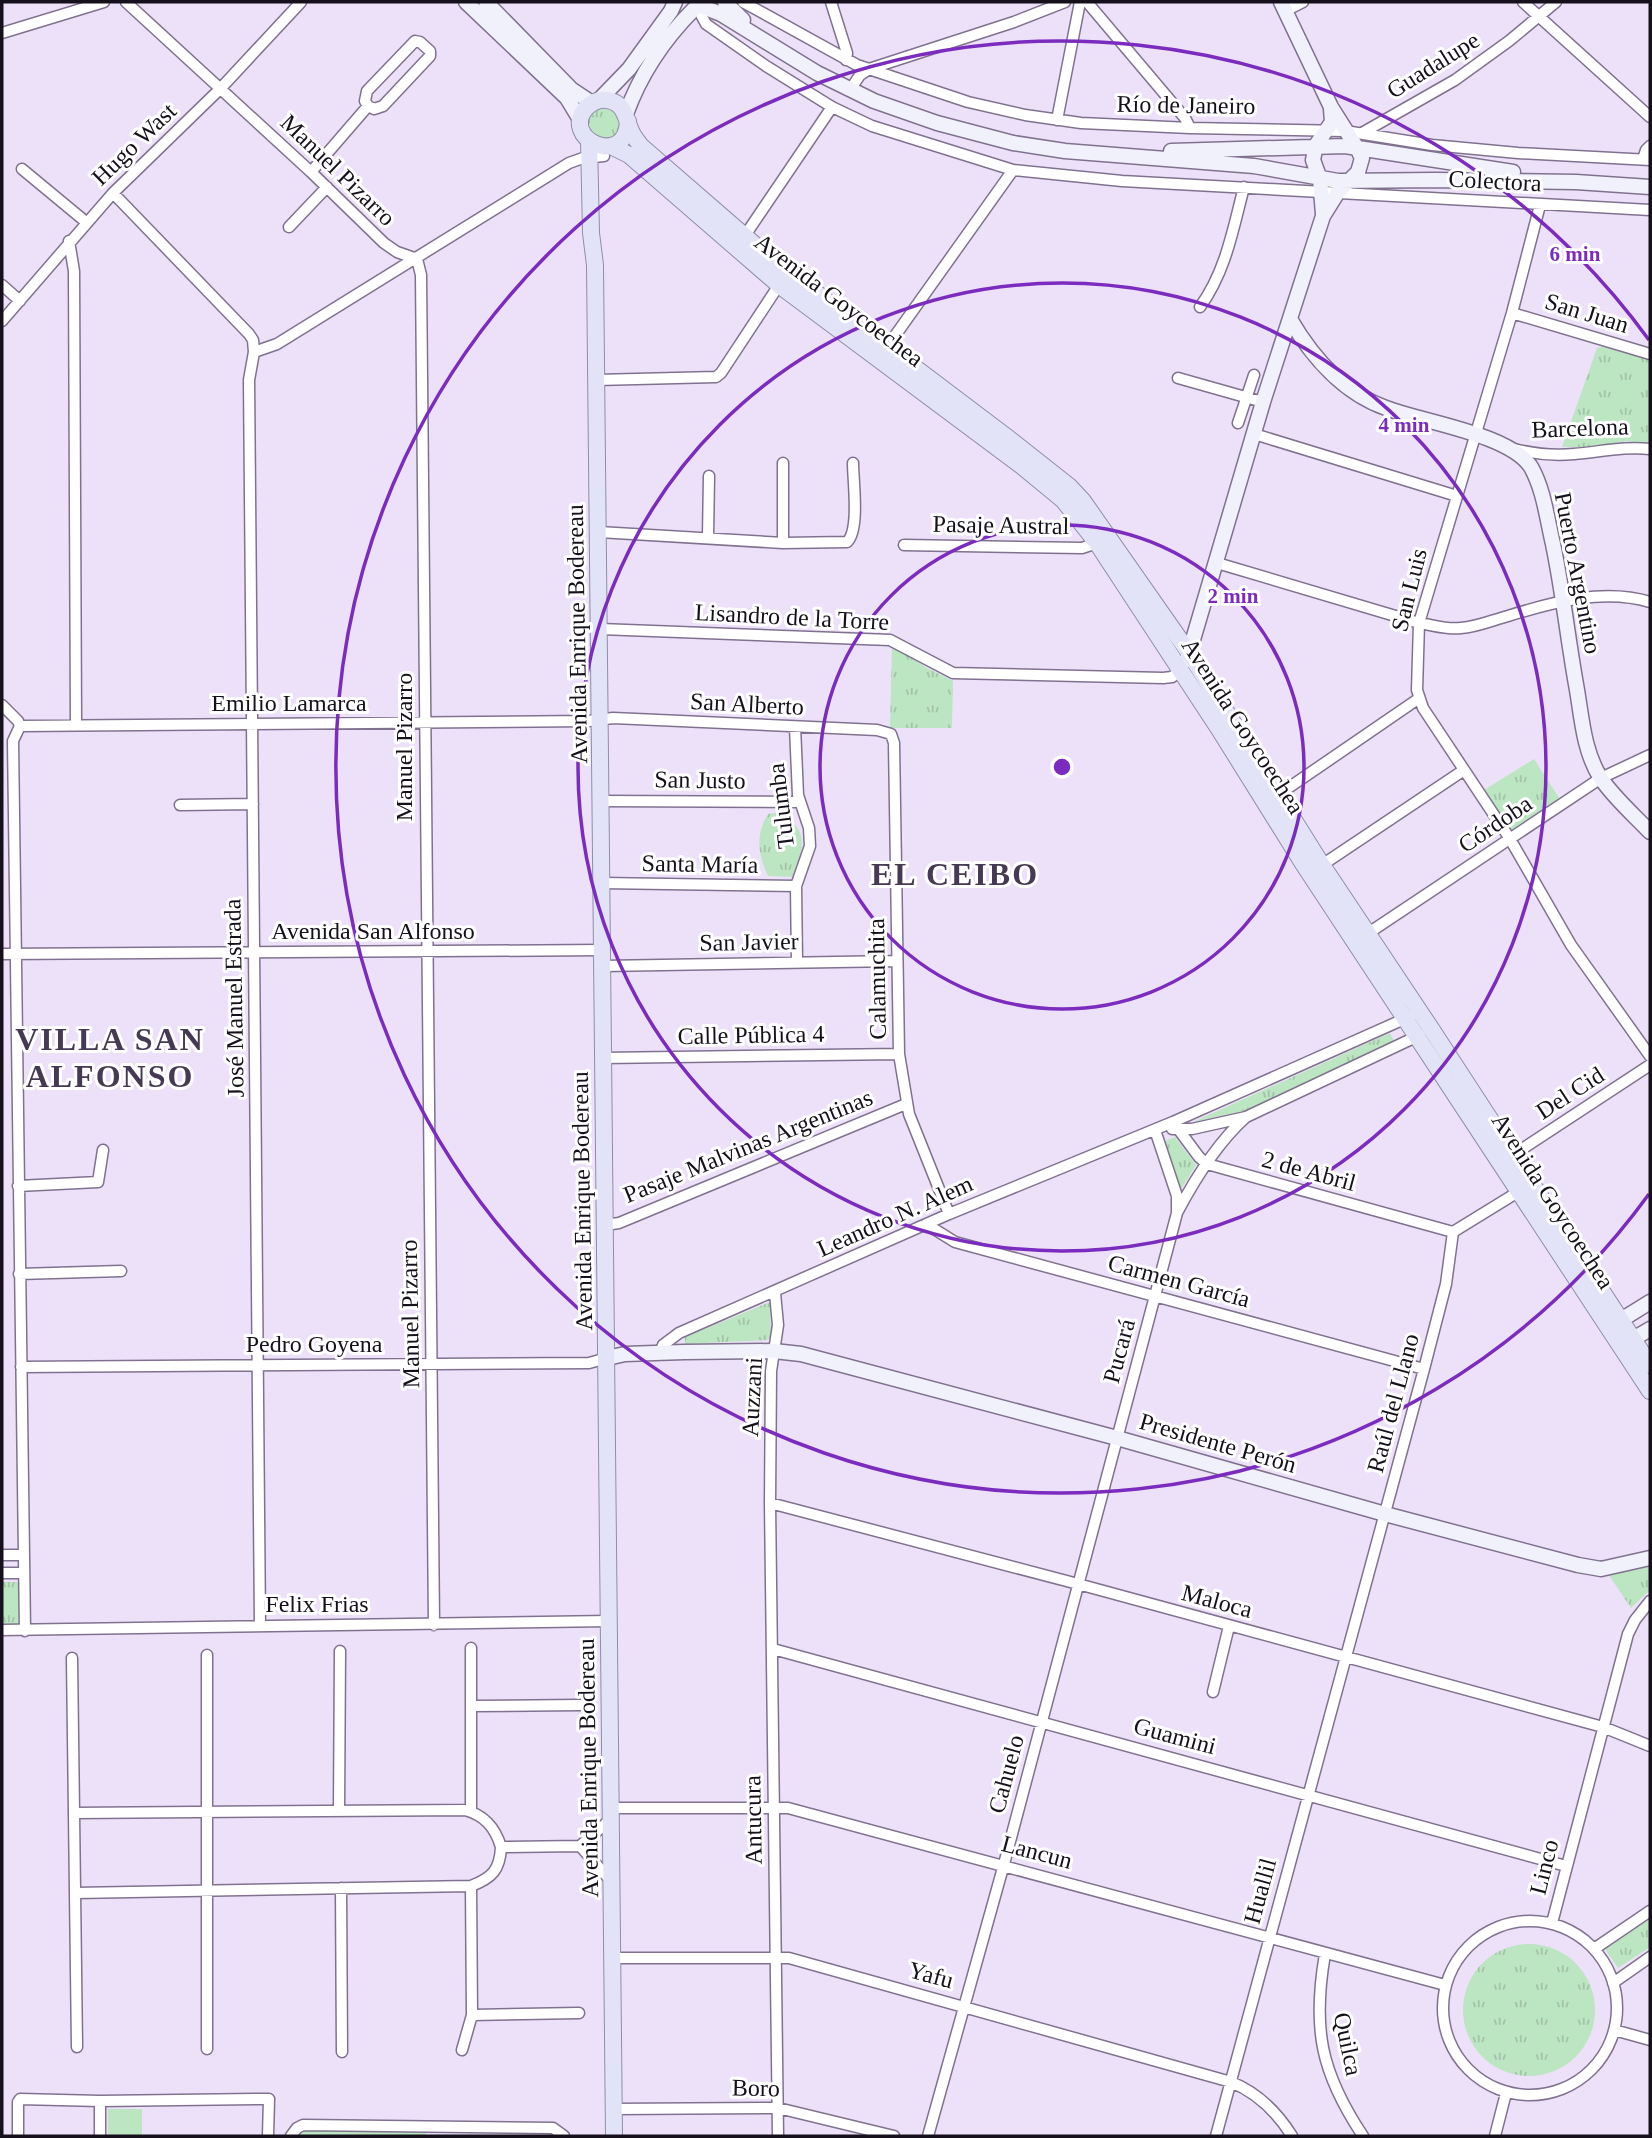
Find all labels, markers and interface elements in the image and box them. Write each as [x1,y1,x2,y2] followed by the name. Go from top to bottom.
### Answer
[1382,26,1484,104] street label: Guadalupe
[1116,91,1256,119] street label: Río de Janeiro
[87,98,181,190] street label: Hugo Wast
[276,109,400,231] street label: Manuel Pizarro
[1448,166,1543,196] street label: Colectora
[750,228,929,372] street label: Avenida Goycoechea
[1550,242,1601,266] text: 6 min
[1542,288,1632,338] street label: San Juan
[1379,413,1430,437] text: 4 min
[1531,413,1629,443] street label: Barcelona
[1550,490,1606,656] street label: Puerto Argentino
[562,504,592,764] street label: Avenida Enrique Bodereau
[932,511,1070,539] street label: Pasaje Austral
[1386,546,1432,634] street label: San Luis
[1208,584,1259,608] text: 2 min
[694,599,890,635] street label: Lisandro de la Torre
[1177,633,1310,819] street label: Avenida Goycoechea
[391,673,417,821] street label: Manuel Pizarro
[689,688,805,720] street label: San Alberto
[211,690,367,716] street label: Emilio Lamarca
[1050,755,1074,779] centre of rings
[763,761,799,850] street label: Tulumba
[654,766,746,794] street label: San Justo
[1453,790,1537,858] street label: Córdoba
[641,850,759,878] street label: Santa María
[871,856,1039,892] district label: EL CEIBO
[219,898,249,1098] street label: José Manuel Estrada
[271,918,475,944] street label: Avenida San Alfonso
[863,918,891,1040] street label: Calamuchita
[699,928,799,956] street label: San Javier
[15,1021,205,1094] district label: VILLA SAN ALFONSO
[677,1021,825,1049] street label: Calle Pública 4
[1531,1062,1609,1124] street label: Del Cid
[567,1071,597,1331] street label: Avenida Enrique Bodereau
[620,1084,876,1208] street label: Pasaje Malvinas Argentinas
[1487,1108,1620,1294] street label: Avenida Goycoechea
[1259,1146,1359,1196] street label: 2 de Abril
[813,1170,977,1262] street label: Leandro N. Alem
[396,1239,424,1389] street label: Manuel Pizarro
[1105,1250,1253,1313] street label: Carmen García
[1098,1316,1140,1386] street label: Pucará
[246,1331,383,1357] street label: Pedro Goyena
[1362,1331,1424,1475] street label: Raúl del Llano
[737,1356,767,1438] street label: Auzzani
[1137,1408,1299,1478] street label: Presidente Perón
[1179,1579,1255,1623] street label: Maloca
[265,1591,369,1617] street label: Felix Frias
[573,1638,603,1898] street label: Avenida Enrique Bodereau
[1131,1713,1219,1760] street label: Guamini
[983,1732,1029,1816] street label: Cahuelo
[739,1775,767,1865] street label: Antucura
[999,1830,1075,1874] street label: Lancun
[1525,1837,1563,1897] street label: Linco
[1239,1855,1281,1927] street label: Huallil
[906,1957,956,1993] street label: Yafu
[1329,2010,1367,2078] street label: Quilca
[732,2075,780,2101] street label: Boro

